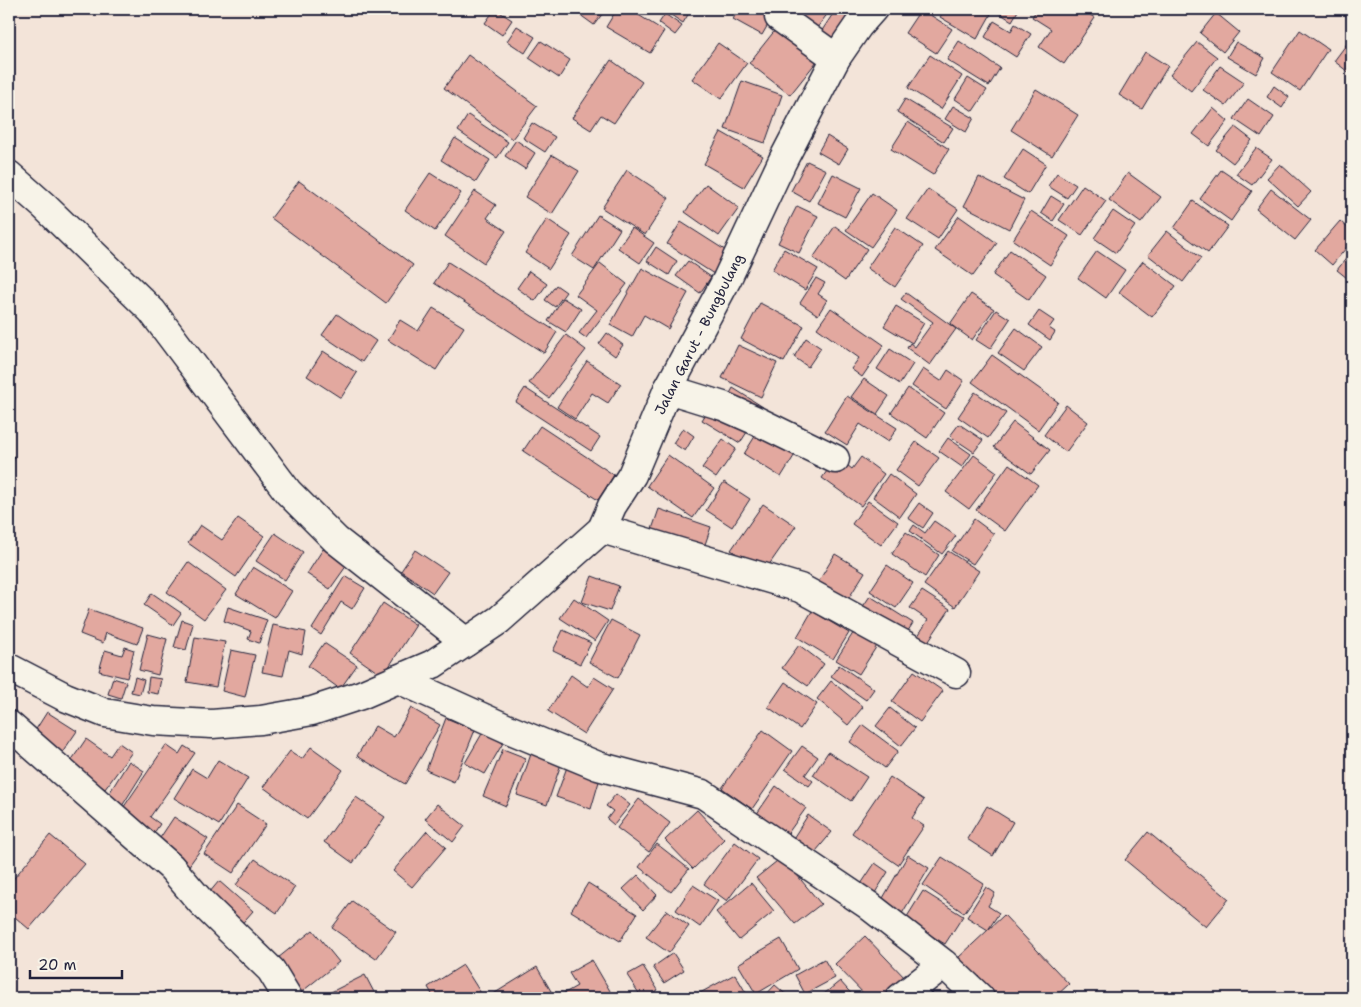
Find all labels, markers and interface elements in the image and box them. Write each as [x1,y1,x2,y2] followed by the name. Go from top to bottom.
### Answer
[650,250,748,418] street label: Jalan Garut - Bungbulang
[30,947,122,979] scale bar
[38,955,77,975] text: 20 m

